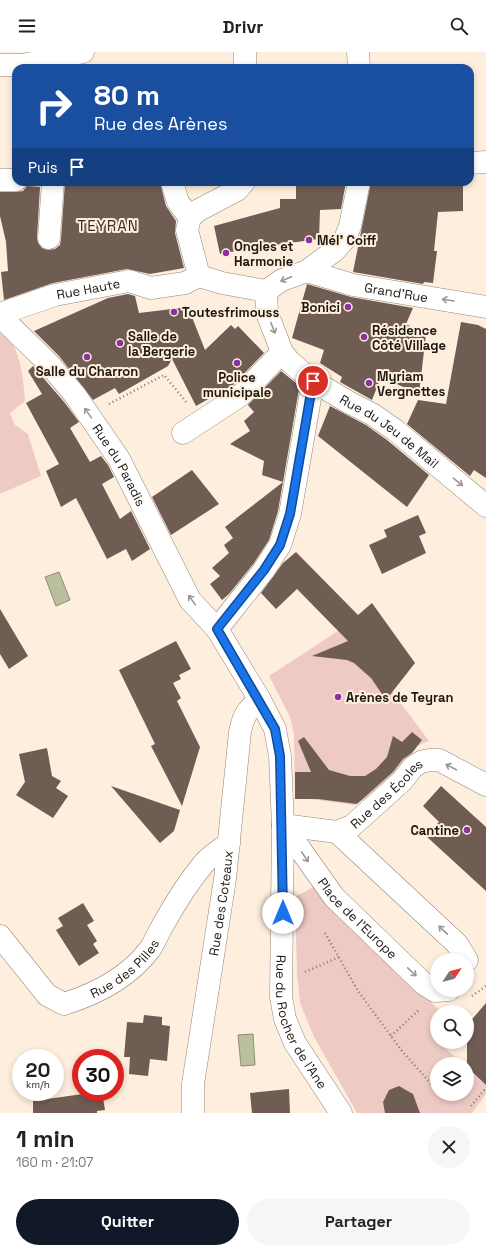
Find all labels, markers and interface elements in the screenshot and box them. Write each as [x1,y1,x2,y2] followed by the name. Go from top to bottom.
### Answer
[16,15,38,37] icon: menu
[223,15,263,38] text: Drivr
[448,15,470,37] icon: search
[94,77,160,113] text: 80 m
[28,80,80,132] icon: right
[94,112,227,135] text: Rue des Arènes
[66,156,88,178] icon: arrive
[28,158,58,177] text: Puis
[77,216,139,235] district label: TEYRAN
[317,232,376,249] place label: Mél' Coiff
[304,235,314,245] marker: Mél' Coiff
[234,238,293,270] place label: Ongles et Harmonie
[221,248,231,258] marker: Ongles et Harmonie
[55,274,121,303] street label: Rue Haute
[280,276,292,283] one-way arrow
[363,279,429,306] street label: Grand'Rue
[441,296,454,304] one-way arrow
[301,299,340,316] place label: Bonici
[343,302,353,312] marker: Bonici
[182,304,279,321] place label: Toutesfrimouss
[169,307,179,317] marker: Toutesfrimouss
[269,322,277,334] one-way arrow
[372,322,446,354] place label: Résidence Côté Village
[128,328,195,360] place label: Salle de la Bergerie
[359,332,369,342] marker: Résidence Côté Village
[115,338,125,348] marker: Salle de la Bergerie
[82,352,92,362] marker: Salle du Charron
[232,358,242,368] marker: Police municipale
[36,363,138,380] place label: Salle du Charron
[296,364,330,398] pin
[377,368,446,400] place label: Myriam Vergnettes
[203,369,271,401] place label: Police municipale
[302,370,324,392] icon: arrive
[364,378,374,388] marker: Myriam Vergnettes
[337,390,443,472] street label: Rue du Jeu de Mail
[84,408,92,419] one-way arrow
[89,420,150,509] street label: Rue du Paradis
[452,478,463,487] one-way arrow
[188,595,196,606] one-way arrow
[346,689,453,706] place label: Arènes de Teyran
[333,692,343,702] marker: Arènes de Teyran
[346,755,426,832] street label: Rue des Écoles
[446,762,458,770] one-way arrow
[410,822,459,839] place label: Cantine
[462,825,472,835] marker: Cantine
[205,849,236,957] street label: Rue des Coteaux
[301,851,309,862] one-way arrow
[314,874,401,962] street label: Place de l'Europe
[262,892,304,934] position arrow
[438,925,448,935] one-way arrow
[87,936,163,1002] street label: Rue des Pilles
[430,953,474,997] north arrow
[430,953,474,1101] map controls
[272,955,331,1092] street label: Rue du Rocher de l'Ane
[407,968,417,977] one-way arrow
[430,1005,474,1049] button: search
[72,1049,124,1101] speed limit sign: 30
[26,1057,50,1083] text: 20
[430,1057,474,1101] button: layers
[26,1078,50,1091] text: km/h
[16,1123,75,1154] text: 1 min
[428,1126,470,1168] button: close
[16,1154,93,1171] text: 160 m · 21:07
[16,1199,239,1245] button: Quitter
[247,1199,470,1245] button: Partager

